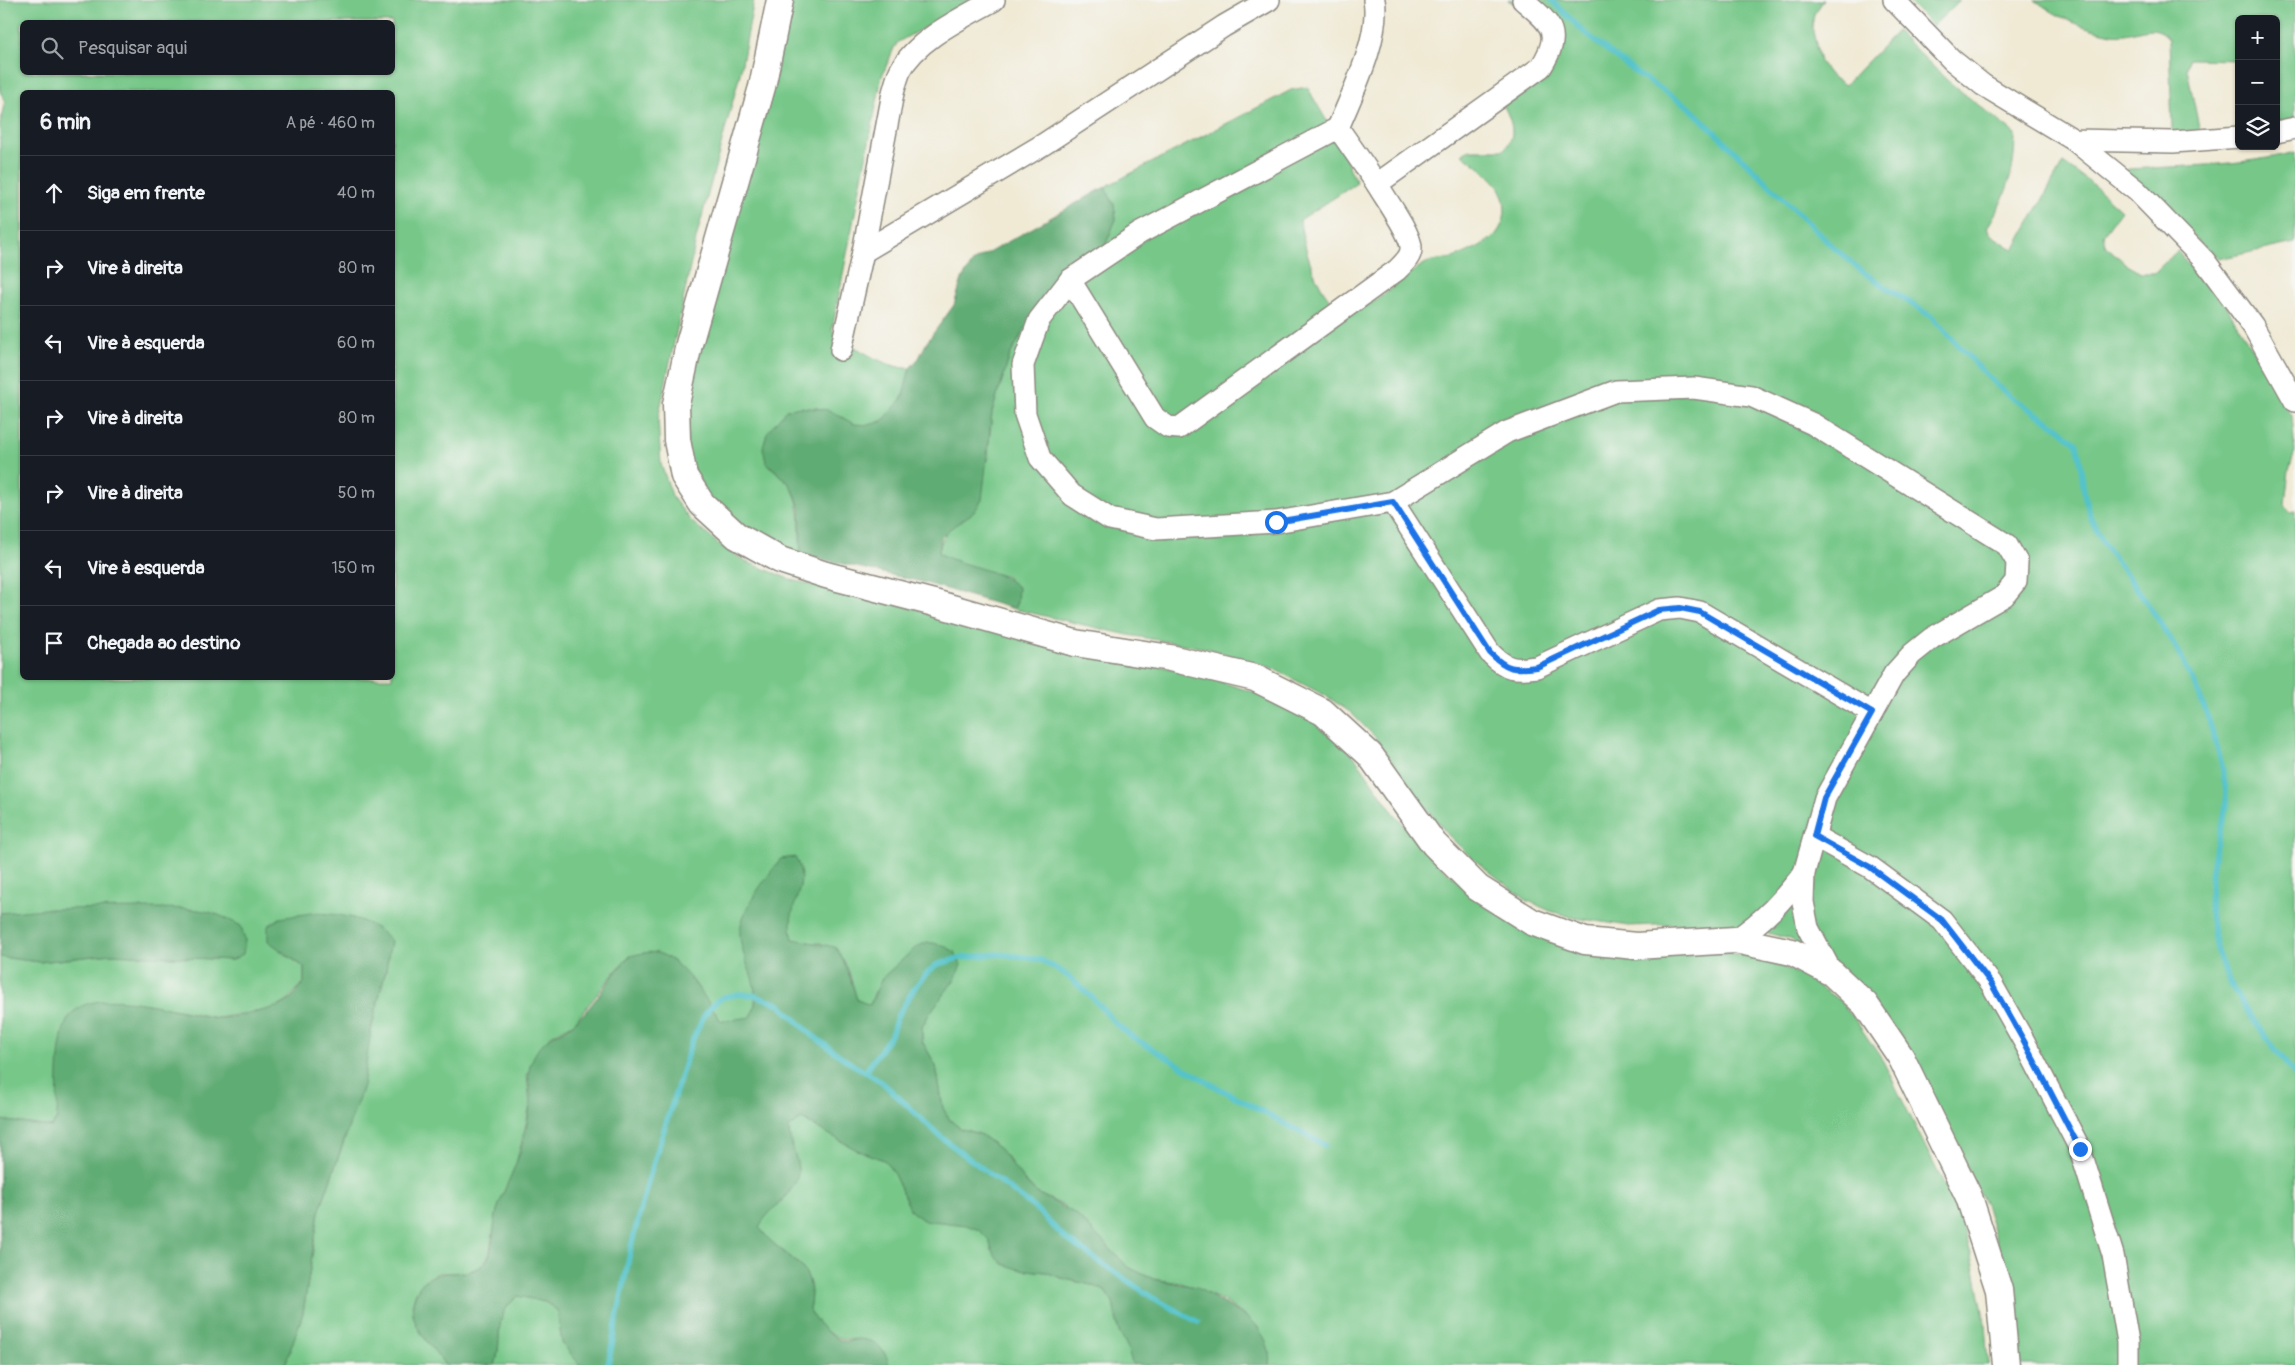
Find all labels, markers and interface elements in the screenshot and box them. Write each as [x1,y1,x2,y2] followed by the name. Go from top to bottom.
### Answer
[2235,15,2280,150] map controls
[2235,15,2280,60] button: +
[20,20,395,75] search box
[38,34,66,62] icon: search
[78,36,187,60] text: Pesquisar aqui
[2235,60,2280,105] button: −
[2235,105,2280,150] button: layers
[40,109,91,136] text: 6 min
[286,113,375,133] text: A pé · 460 m
[40,179,68,207] icon: ahead
[87,181,205,205] text: Siga em frente
[337,183,375,203] text: 40 m
[40,254,68,282] icon: right
[87,256,183,280] text: Vire à direita
[338,258,375,278] text: 80 m
[40,329,68,357] icon: left
[87,331,205,355] text: Vire à esquerda
[337,333,375,353] text: 60 m
[40,404,68,432] icon: right
[87,406,183,430] text: Vire à direita
[338,408,375,428] text: 80 m
[40,479,68,507] icon: right
[87,481,183,505] text: Vire à direita
[338,483,375,503] text: 50 m
[1265,511,1288,534] route start
[40,554,68,582] icon: left
[87,556,205,580] text: Vire à esquerda
[331,558,375,578] text: 150 m
[40,629,68,657] icon: arrive
[87,631,240,655] text: Chegada ao destino
[2069,1138,2092,1161] route end

